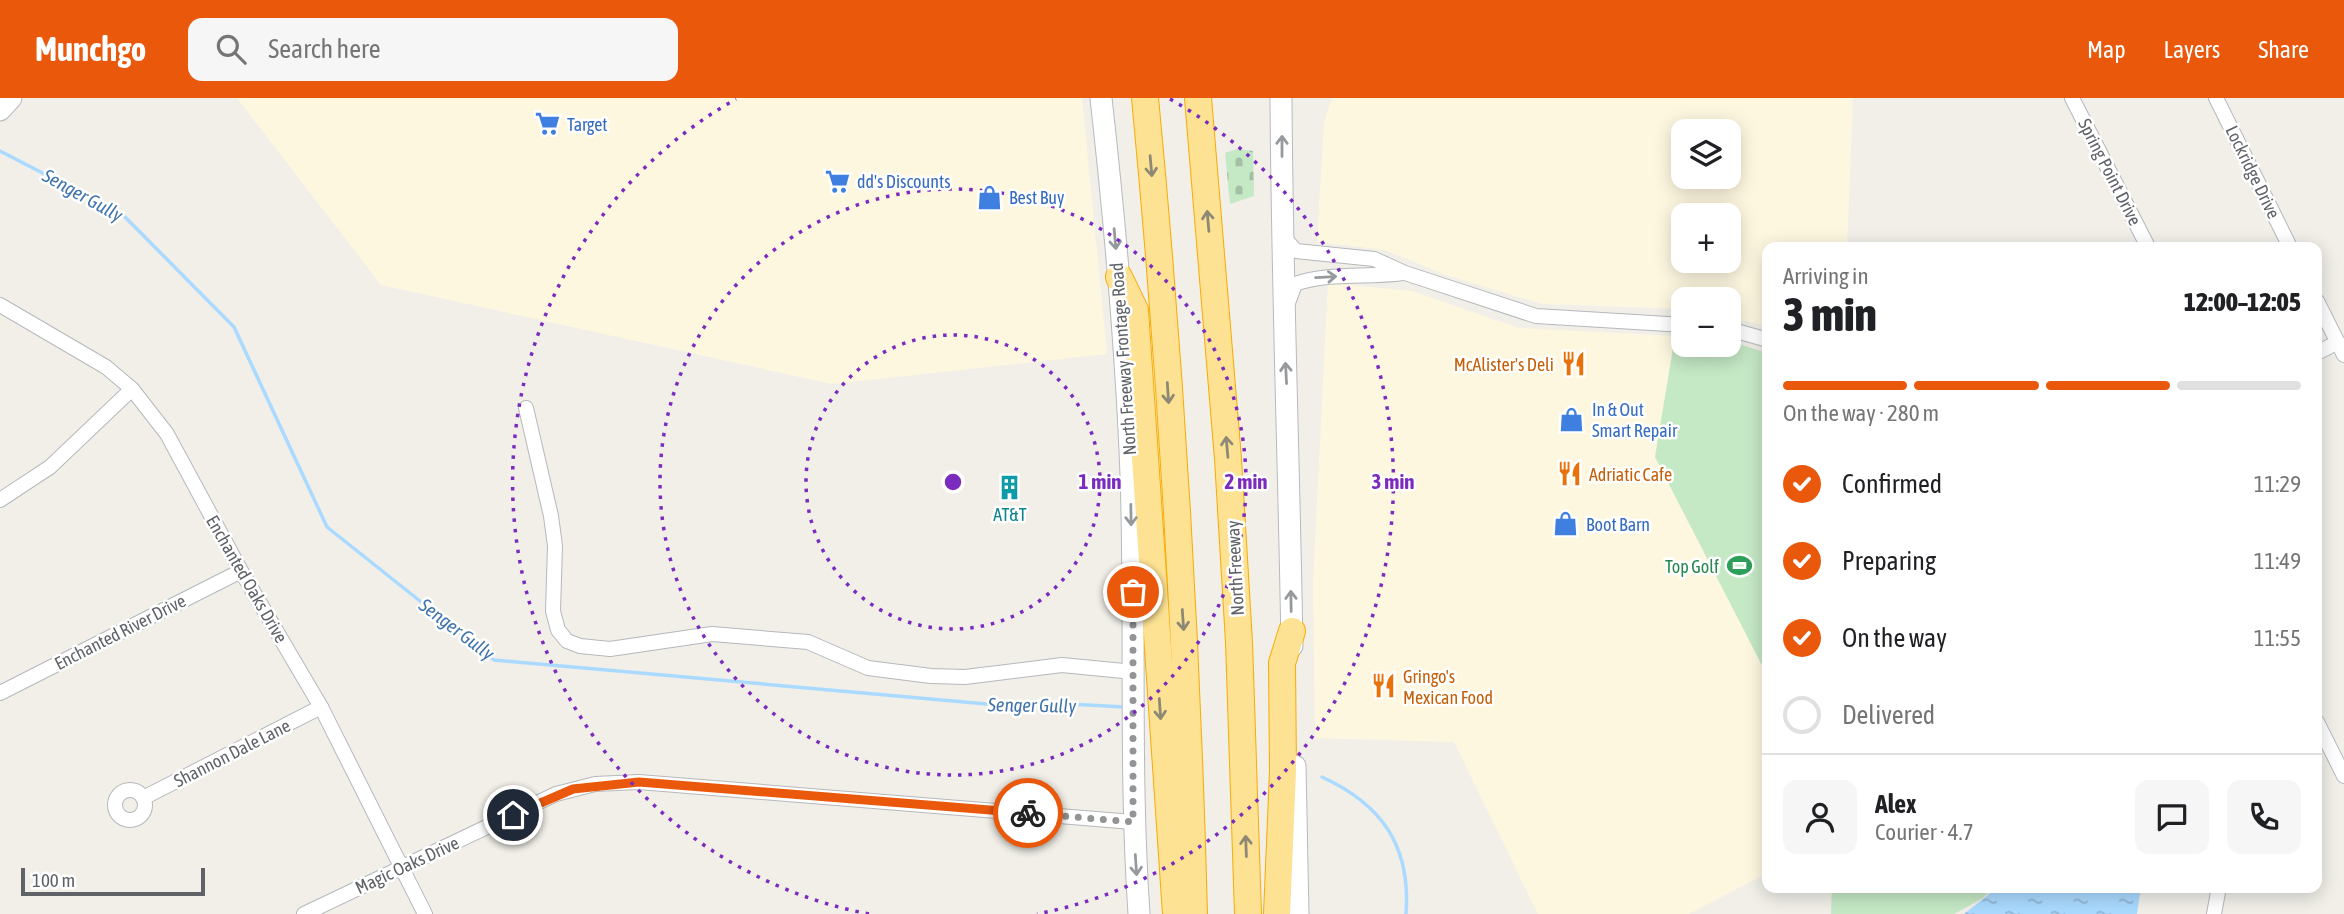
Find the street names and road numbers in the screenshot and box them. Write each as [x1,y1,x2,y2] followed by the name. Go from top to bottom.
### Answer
[2074,115,2146,229] street label: Spring Point Drive
[2221,122,2285,222] street label: Lockridge Drive
[1106,262,1140,456] street label: North Freeway Frontage Road
[202,512,292,646] street label: Enchanted Oaks Drive
[1222,520,1248,616] street label: North Freeway
[51,590,189,674] street label: Enchanted River Drive
[170,715,294,791] street label: Shannon Dale Lane
[352,832,462,898] street label: Magic Oaks Drive

